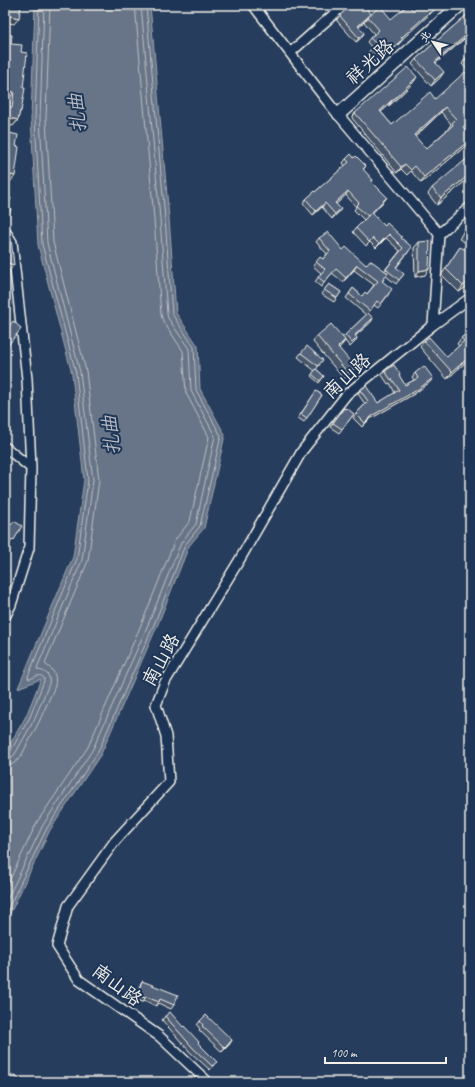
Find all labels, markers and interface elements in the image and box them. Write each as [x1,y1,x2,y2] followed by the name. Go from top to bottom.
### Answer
[413,22,453,62] north arrow
[416,28,434,45] text: 北
[341,34,399,90] street label: 祥光路
[62,91,92,134] water label: 扎曲
[318,348,376,404] street label: 南山路
[96,413,126,456] water label: 扎曲
[137,629,185,691] street label: 南山路
[87,958,147,1012] street label: 南山路
[325,1039,446,1065] scale bar
[331,1045,358,1061] text: 100 m

